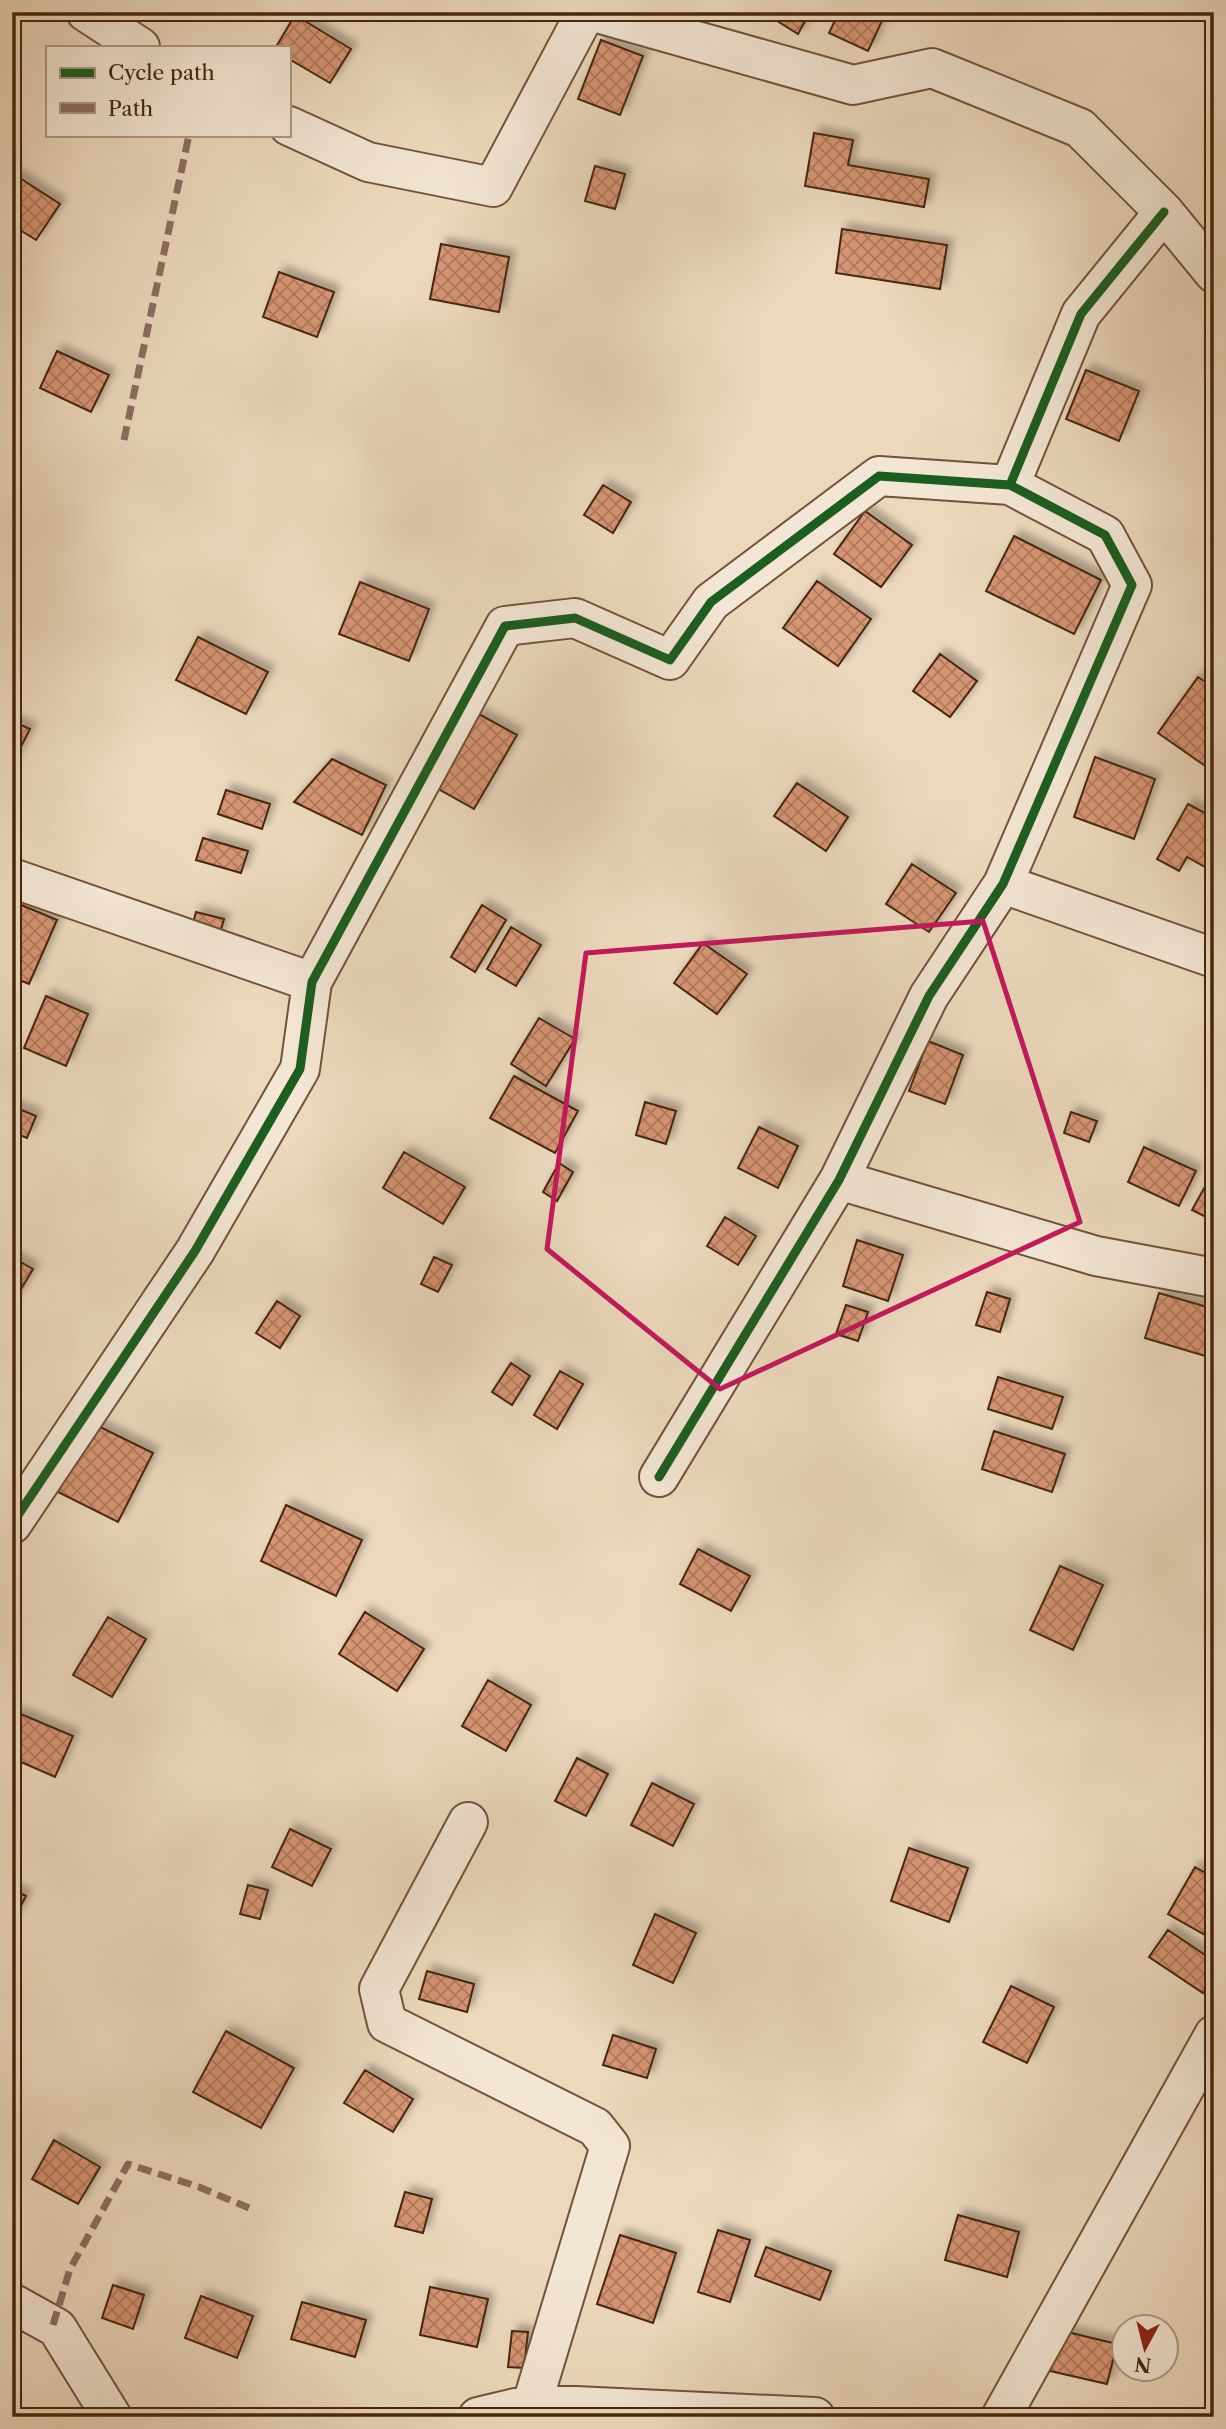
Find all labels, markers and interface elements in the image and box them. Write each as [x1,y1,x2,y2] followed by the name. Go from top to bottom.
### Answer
[46,46,290,136] legend
[108,60,215,85] text: Cycle path
[108,96,153,121] text: Path
[1110,2314,1180,2384] north arrow
[1133,2352,1153,2377] text: N

